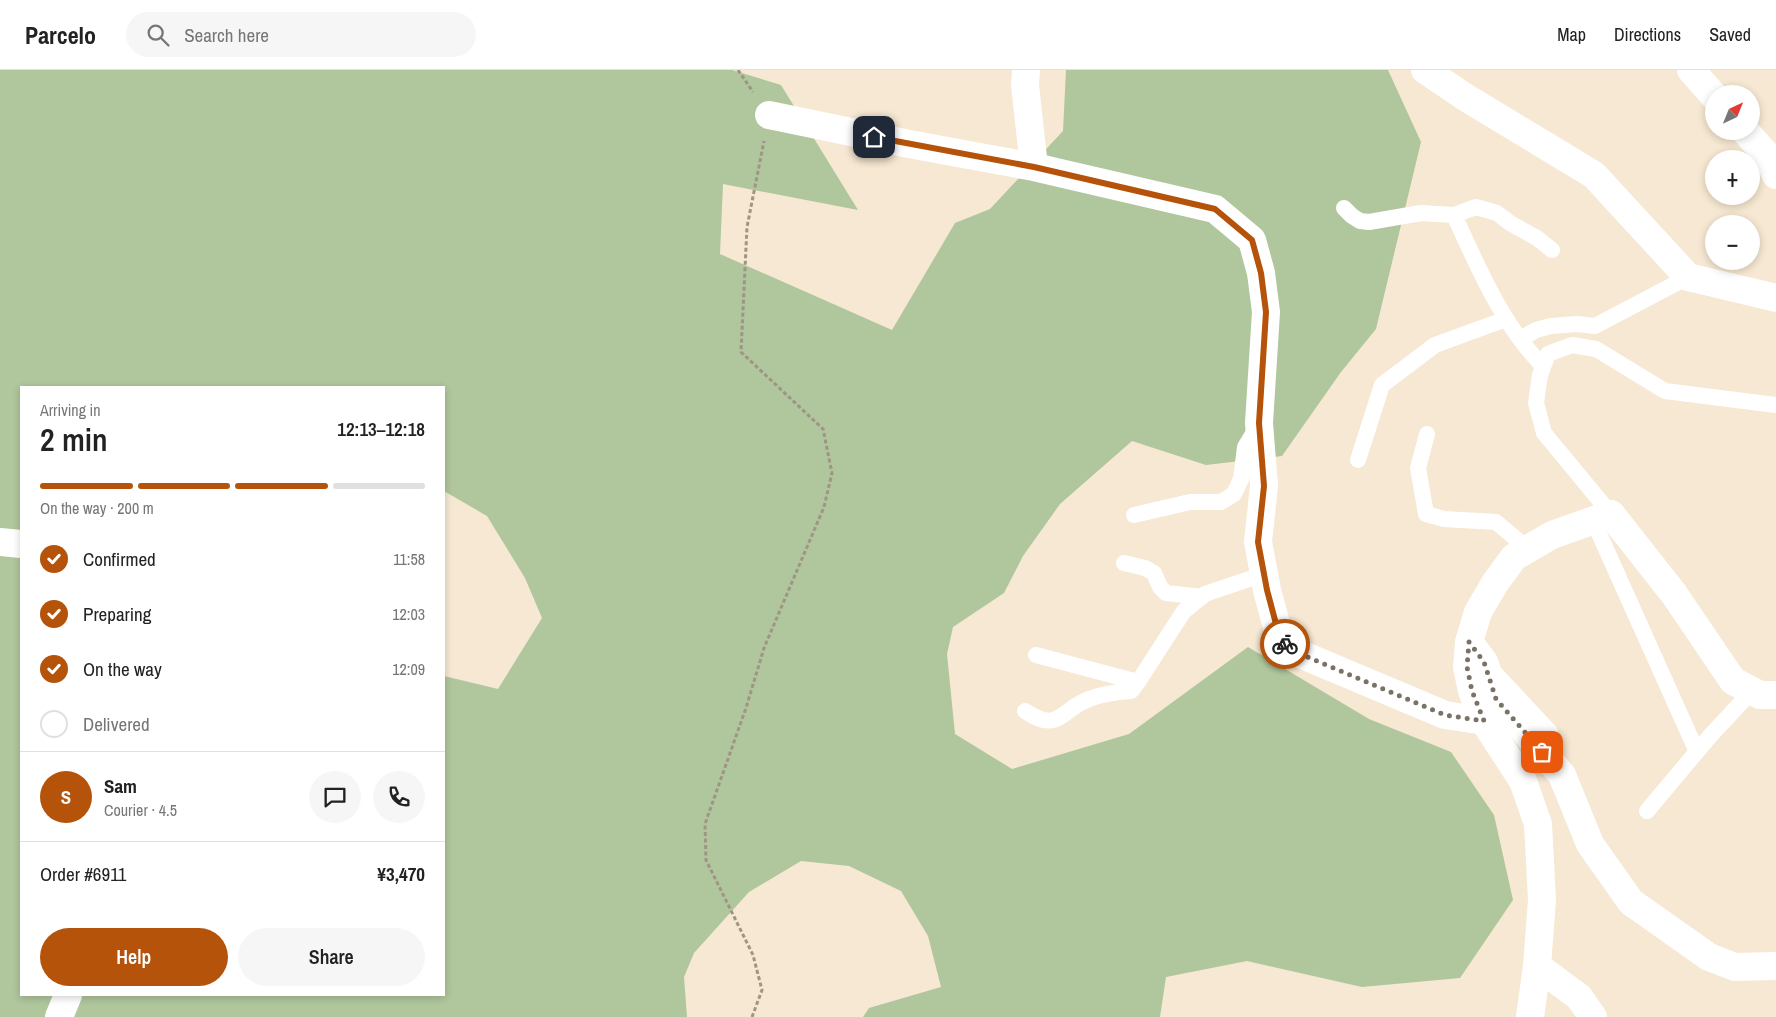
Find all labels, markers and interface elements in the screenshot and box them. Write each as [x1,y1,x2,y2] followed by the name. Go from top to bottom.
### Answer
[126,12,476,57] search box
[25,19,96,51] text: Parcelo
[144,21,172,49] icon: search
[184,22,269,48] text: Search here
[1557,22,1586,47] text: Map
[1614,22,1681,47] text: Directions
[1709,22,1751,47] text: Saved
[1705,85,1760,140] north arrow
[1705,85,1760,270] map controls
[853,116,895,158] pin
[860,123,888,151] icon: home
[1705,150,1760,205] button: +
[1705,215,1760,270] button: −
[40,399,101,421] text: Arriving in
[337,416,425,442] text: 12:13–12:18
[40,418,108,461] text: 2 min
[40,497,154,519] text: On the way · 200 m
[40,545,68,573] icon: check
[83,546,156,572] text: Confirmed
[393,548,425,570] text: 11:58
[40,600,68,628] icon: check
[83,601,151,627] text: Preparing
[392,603,425,625] text: 12:03
[1260,619,1310,669] courier
[1271,630,1299,658] icon: bike
[40,655,68,683] icon: check
[83,656,162,682] text: On the way
[392,658,425,680] text: 12:09
[83,711,150,737] text: Delivered
[1521,731,1563,773] pin
[1528,738,1556,766] icon: bag
[309,771,361,823] button: chat
[373,771,425,823] button: phone
[104,773,137,799] text: Sam
[61,784,71,810] text: S
[104,799,177,821] text: Courier · 4.5
[40,861,126,887] text: Order #6911
[377,861,425,887] text: ¥3,470
[40,928,228,986] button: Help
[238,928,425,986] button: Share

